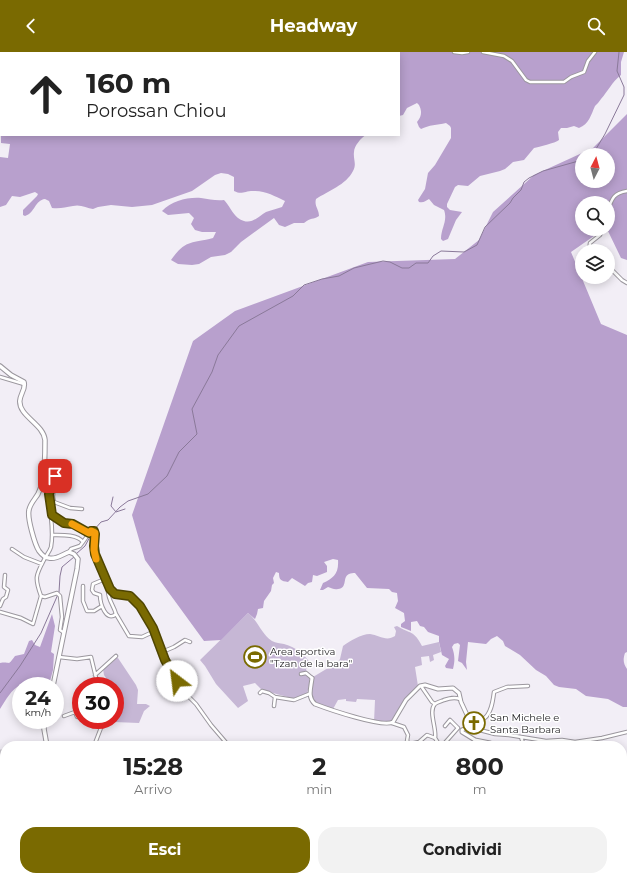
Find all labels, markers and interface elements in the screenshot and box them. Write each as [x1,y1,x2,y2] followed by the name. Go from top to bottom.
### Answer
[20,15,42,37] icon: back
[270,15,357,37] text: Headway
[585,15,607,37] icon: search
[86,66,171,100] text: 160 m
[20,68,72,120] icon: ahead
[86,100,226,122] text: Porossan Chiou
[575,148,615,188] north arrow
[575,148,615,284] map controls
[575,196,615,236] button: search
[575,244,615,284] button: layers
[38,459,72,493] pin
[44,465,66,487] icon: arrive
[242,644,268,670] sports icon: Area sportiva "Tzan de la bara"
[270,645,353,670] place label: Area sportiva "Tzan de la bara"
[156,660,198,702] position arrow
[72,677,124,729] speed limit sign: 30
[25,686,51,710] text: 24
[25,706,51,719] text: km/h
[461,710,487,736] church icon: San Michele e Santa Barbara
[490,711,561,736] place label: San Michele e Santa Barbara
[123,752,183,781] text: 15:28
[312,752,326,781] text: 2
[455,752,504,781] text: 800
[134,781,172,797] text: Arrivo
[306,781,332,797] text: min
[473,781,487,797] text: m
[20,827,310,873] button: Esci
[318,827,607,873] button: Condividi

